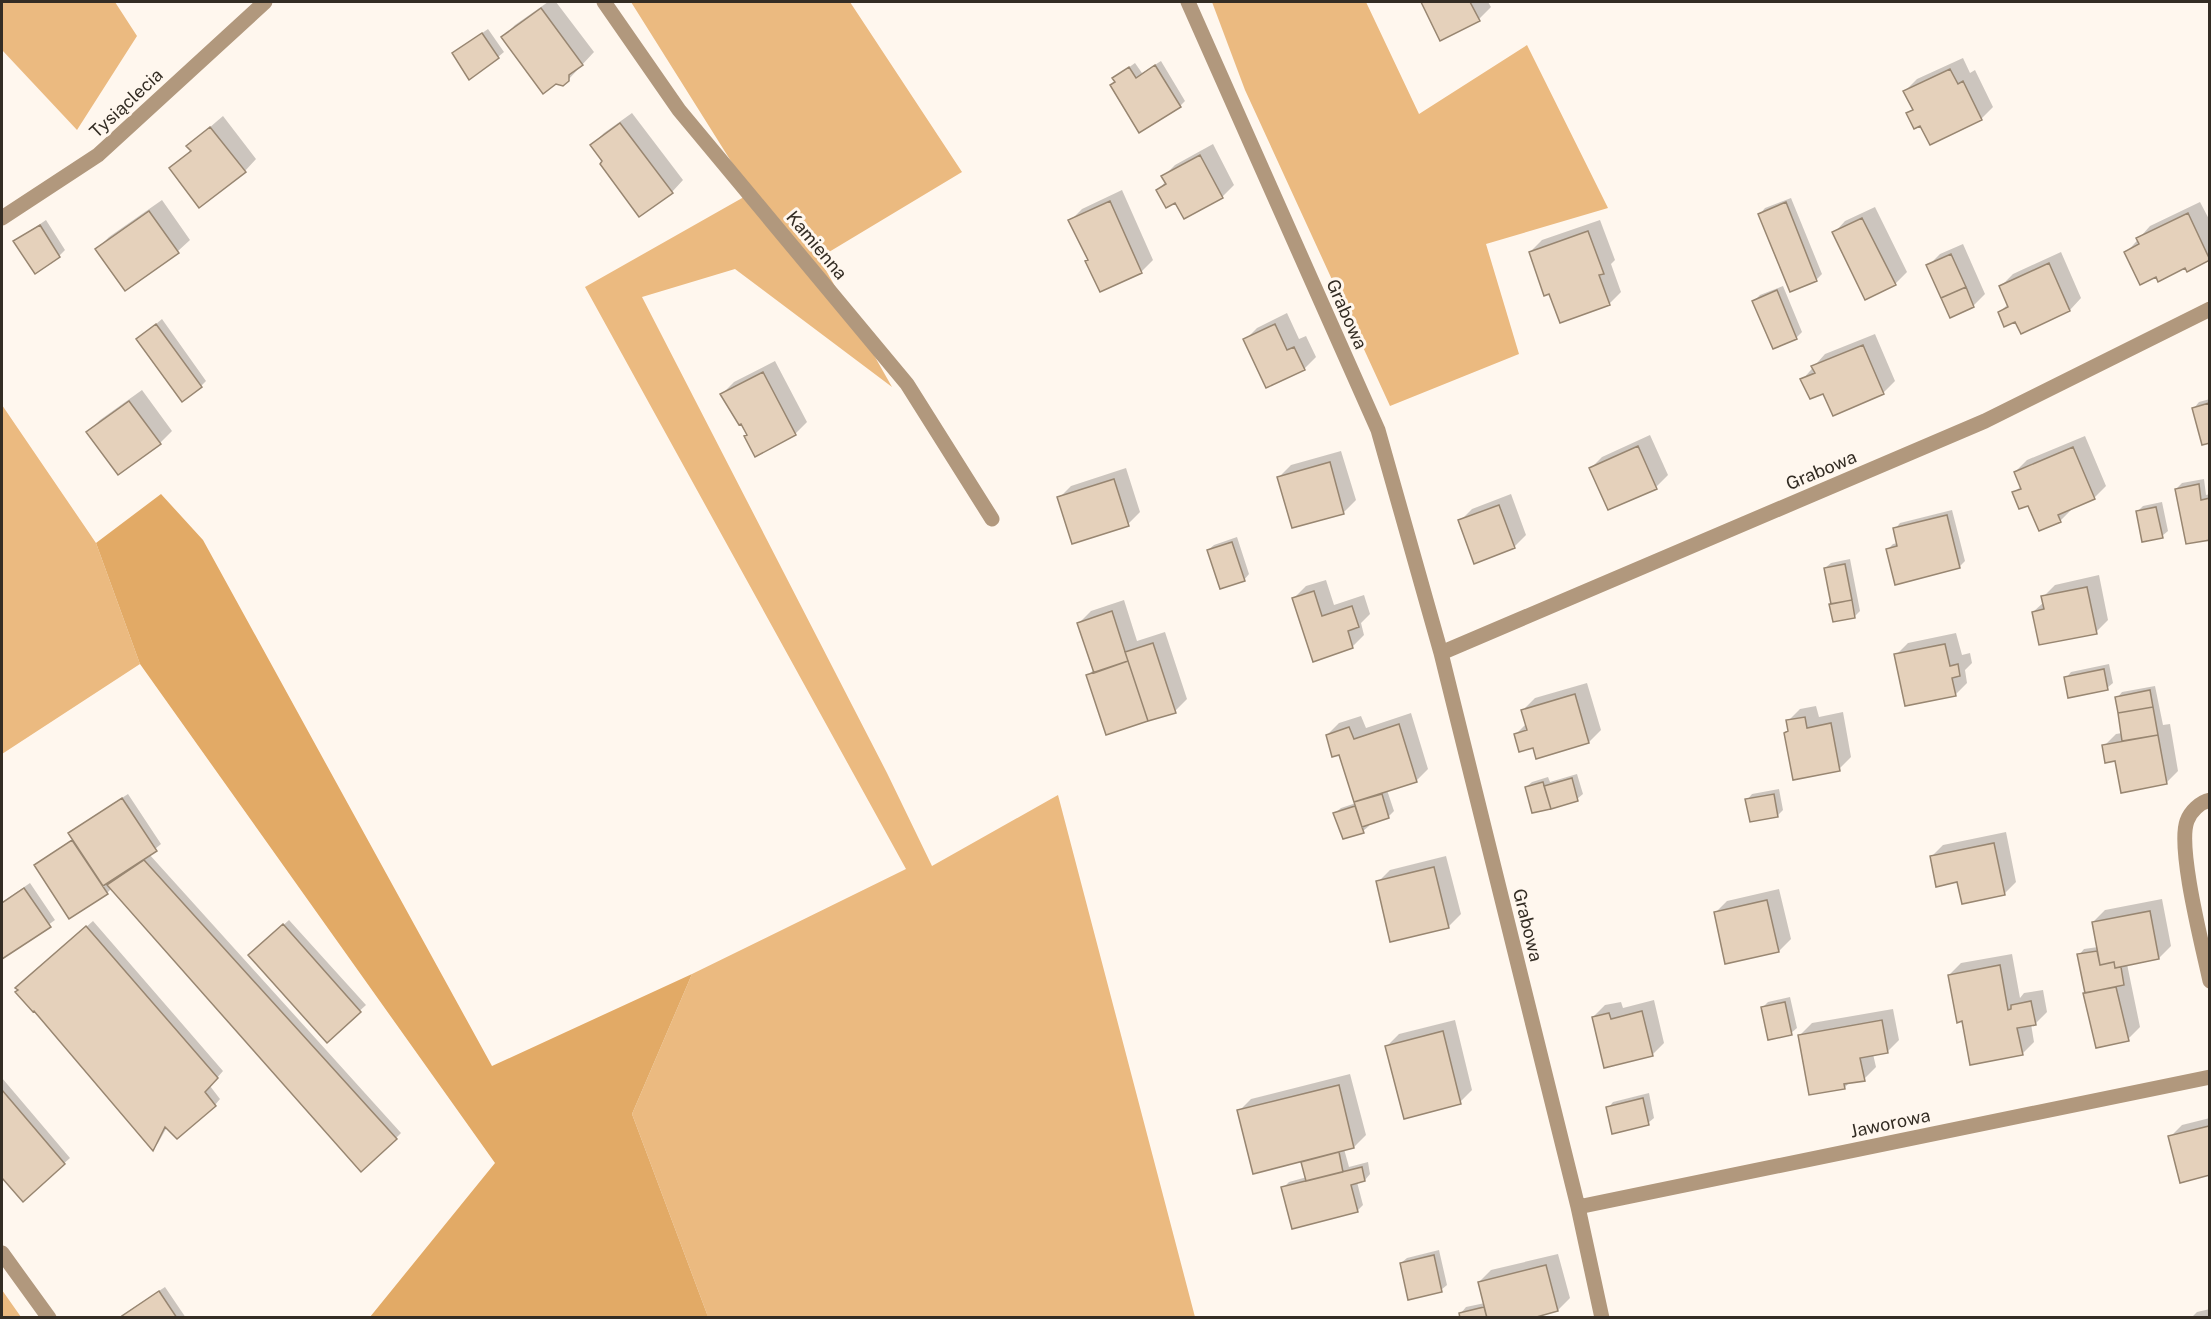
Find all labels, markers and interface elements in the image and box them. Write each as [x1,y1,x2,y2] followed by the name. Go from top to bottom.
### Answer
[85,64,167,142] street label: Tysiąclecia
[782,206,852,284] street label: Kamienna
[1322,276,1372,352] street label: Grabowa
[1783,446,1859,494] street label: Grabowa
[1509,886,1547,964] street label: Grabowa
[1848,1104,1932,1142] street label: Jaworowa

